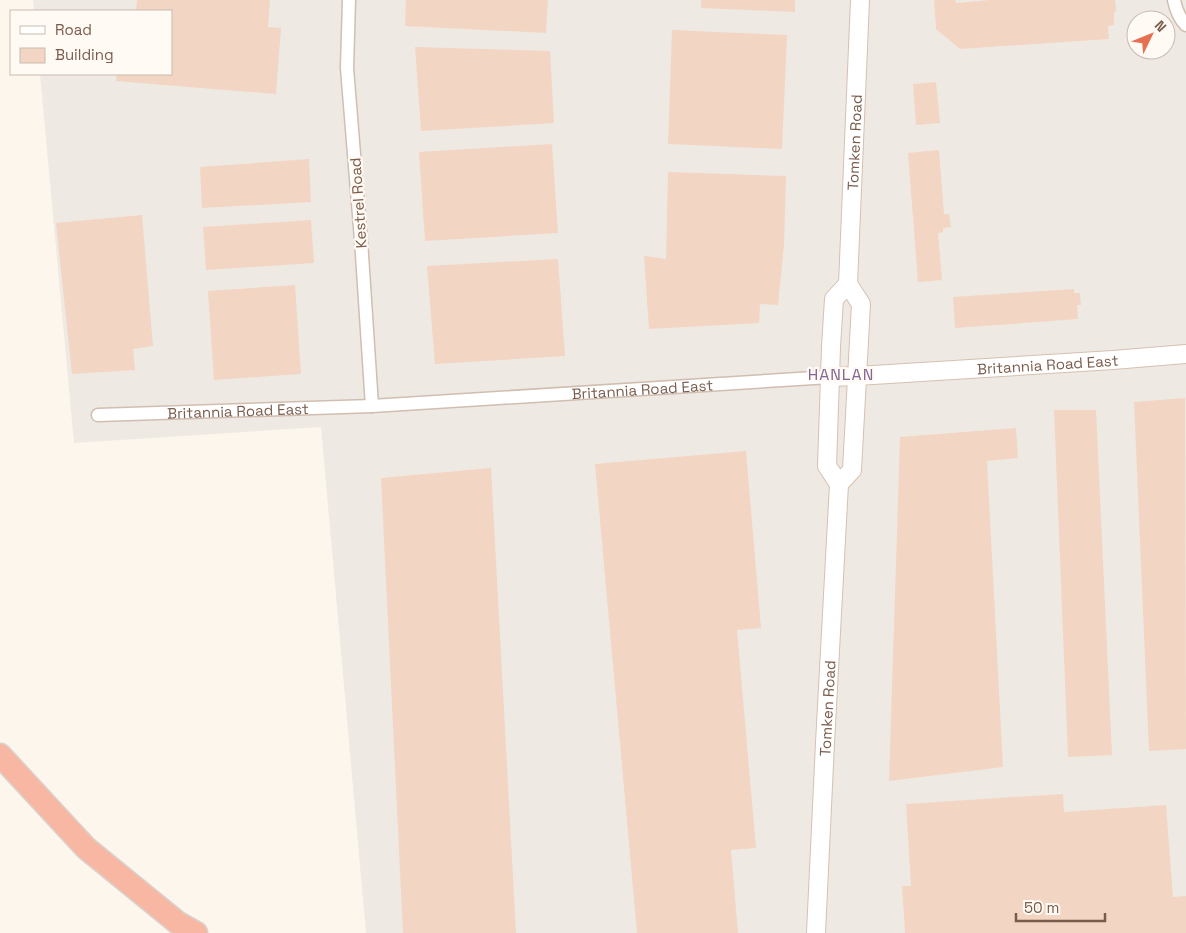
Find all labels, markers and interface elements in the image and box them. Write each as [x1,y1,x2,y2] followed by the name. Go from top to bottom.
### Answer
[10,10,172,75] legend
[1126,10,1176,60] north arrow
[1151,17,1170,36] text: N
[55,20,92,39] text: Road
[55,45,114,64] text: Building
[842,94,866,191] street label: Tomken Road
[345,157,371,249] street label: Kestrel Road
[976,350,1119,378] street label: Britannia Road East
[808,364,874,385] district label: HANLAN
[571,375,714,403] street label: Britannia Road East
[167,399,309,422] street label: Britannia Road East
[815,660,839,757] street label: Tomken Road
[1016,890,1105,922] scale bar
[1024,898,1059,917] text: 50 m

